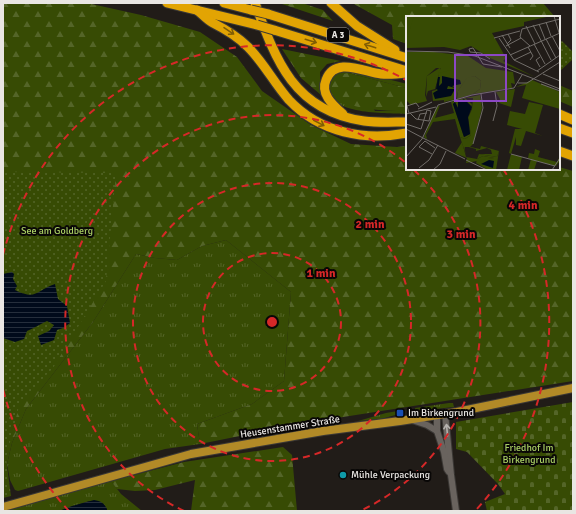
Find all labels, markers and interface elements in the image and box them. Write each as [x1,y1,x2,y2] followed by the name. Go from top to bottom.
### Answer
[406,16,560,170] inset map
[223,27,234,35] one-way arrow
[327,28,349,42] road number: A 3
[305,38,318,45] one-way arrow
[364,41,376,49] one-way arrow
[313,119,325,127] one-way arrow
[509,198,538,213] text: 4 min
[356,217,385,232] text: 2 min
[21,225,93,237] park label: See am Goldberg
[447,227,476,242] text: 3 min
[307,266,336,281] text: 1 min
[265,315,279,329] centre of rings
[408,407,474,419] place label: Im Birkengrund
[395,408,405,418] marker: Im Birkengrund
[239,413,341,441] street label: Heusenstammer Straße
[443,424,451,437] one-way arrow
[503,442,555,466] park label: Friedhof Im Birkengrund
[351,469,430,481] place label: Mühle Verpackung
[338,470,348,480] marker: Mühle Verpackung

